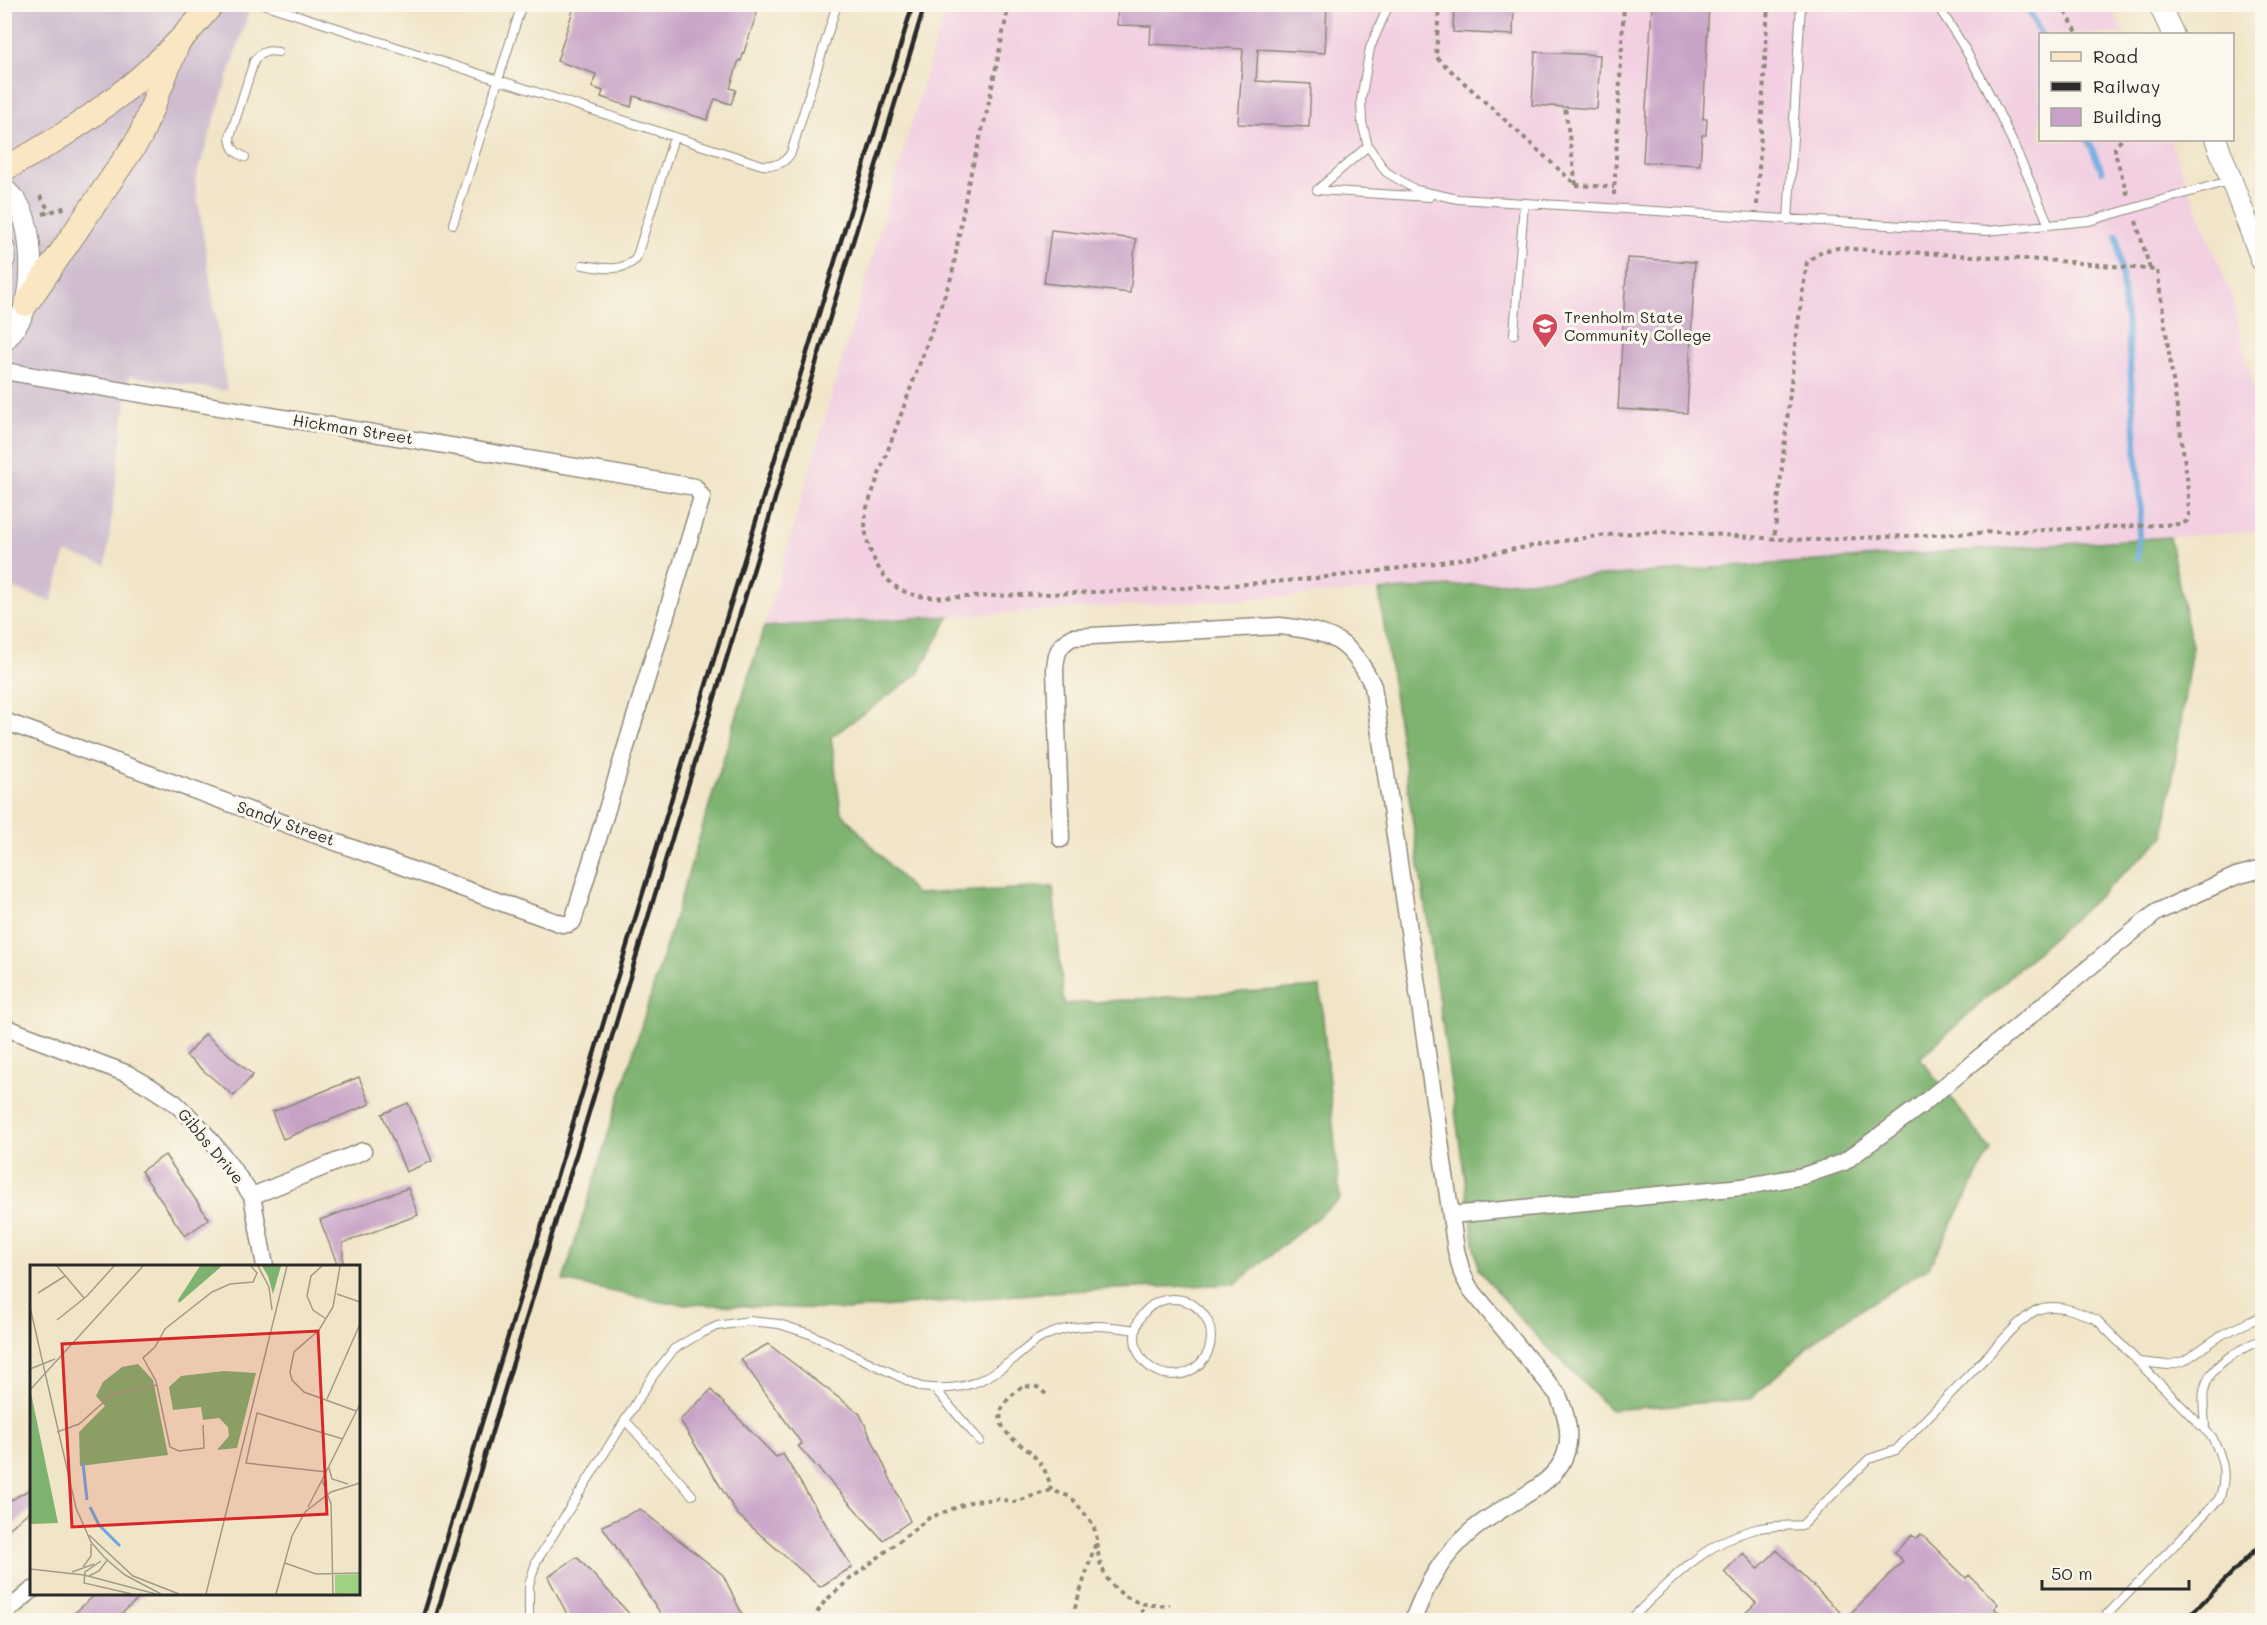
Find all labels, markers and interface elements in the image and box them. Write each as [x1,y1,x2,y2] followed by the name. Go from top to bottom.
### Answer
[2039,33,2234,141] legend
[2093,44,2138,68] text: Road
[2093,74,2160,98] text: Railway
[2093,104,2161,128] text: Building
[1564,306,1711,345] place label: Trenholm State Community College
[1530,311,1560,349] school or university icon: Trenholm State Community College
[291,409,415,448] street label: Hickman Street
[234,795,338,850] street label: Sandy Street
[174,1104,249,1188] street label: Gibbs Drive
[30,1265,360,1595] inset map
[2042,1553,2189,1591] scale bar
[2051,1561,2093,1585] text: 50 m

